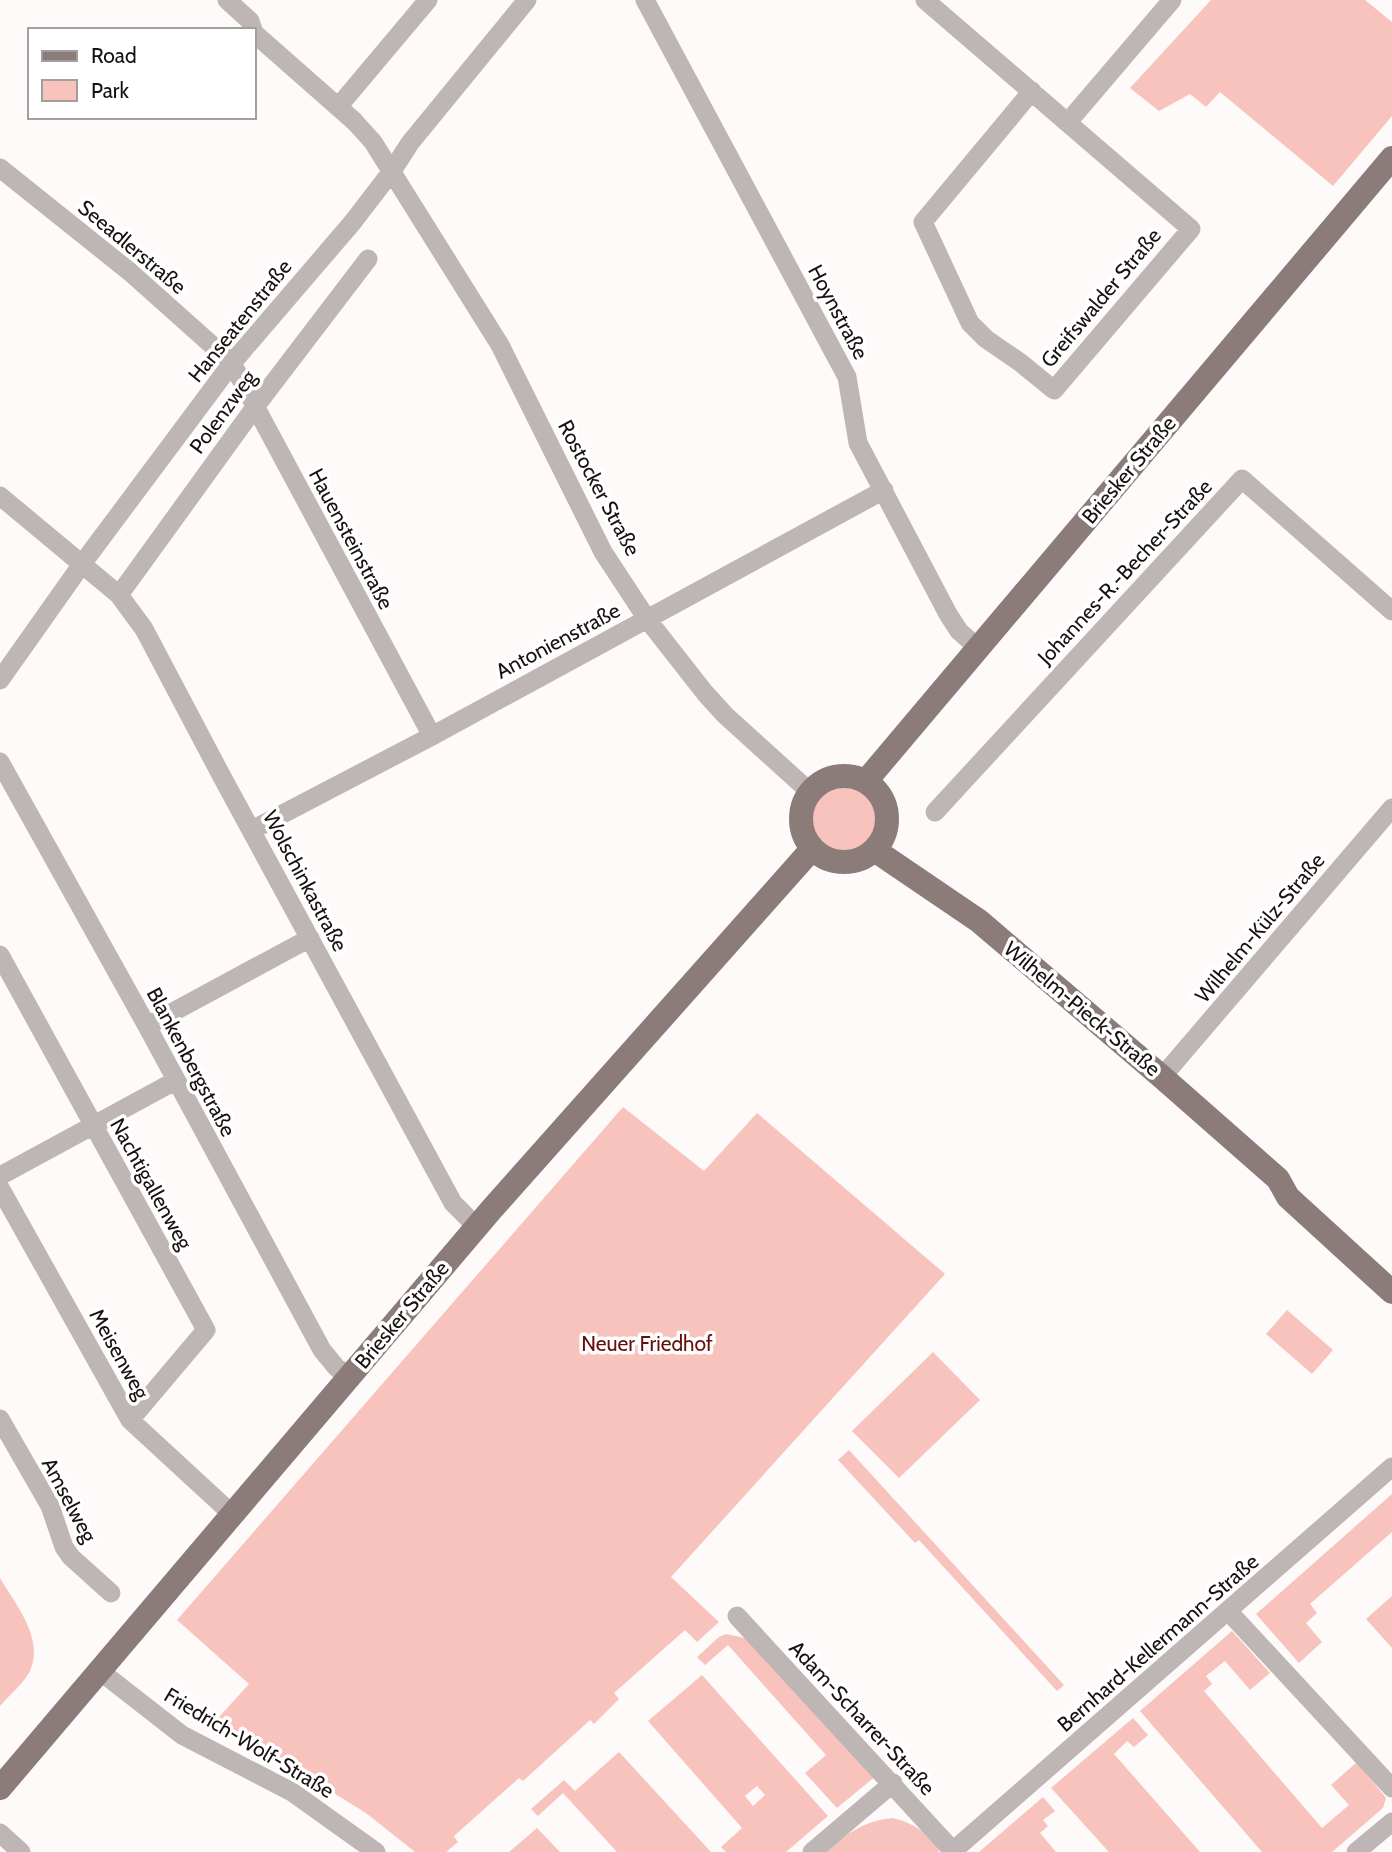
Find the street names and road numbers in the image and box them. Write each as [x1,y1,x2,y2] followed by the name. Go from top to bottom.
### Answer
[73,194,191,299] street label: Seeadlerstraße
[1035,223,1166,372] street label: Greifswalder Straße
[183,254,297,387] street label: Hanseatenstraße
[803,260,874,363] street label: Hoynstraße
[184,365,261,458] street label: Polenzweg
[1076,411,1181,528] street label: Briesker Straße
[553,416,646,560] street label: Rostocker Straße
[304,464,399,614] street label: Hauensteinstraße
[1032,474,1217,670] street label: Johannes-R.-Becher-Straße
[491,597,624,684] street label: Antonienstraße
[258,806,353,956] street label: Wolschinkastraße
[1190,848,1330,1008] street label: Wilhelm-Külz-Straße
[999,936,1166,1081] street label: Wilhelm-Pieck-Straße
[142,983,241,1141] street label: Blankenbergstraße
[105,1114,198,1254] street label: Nachtigallenweg
[349,1256,454,1373] street label: Briesker Straße
[84,1304,155,1404] street label: Meisenweg
[37,1453,102,1547] street label: Amselweg
[1052,1548,1263,1737] street label: Bernhard-Kellermann-Straße
[784,1635,940,1800] street label: Adam-Scharrer-Straße
[160,1682,339,1803] street label: Friedrich-Wolf-Straße

